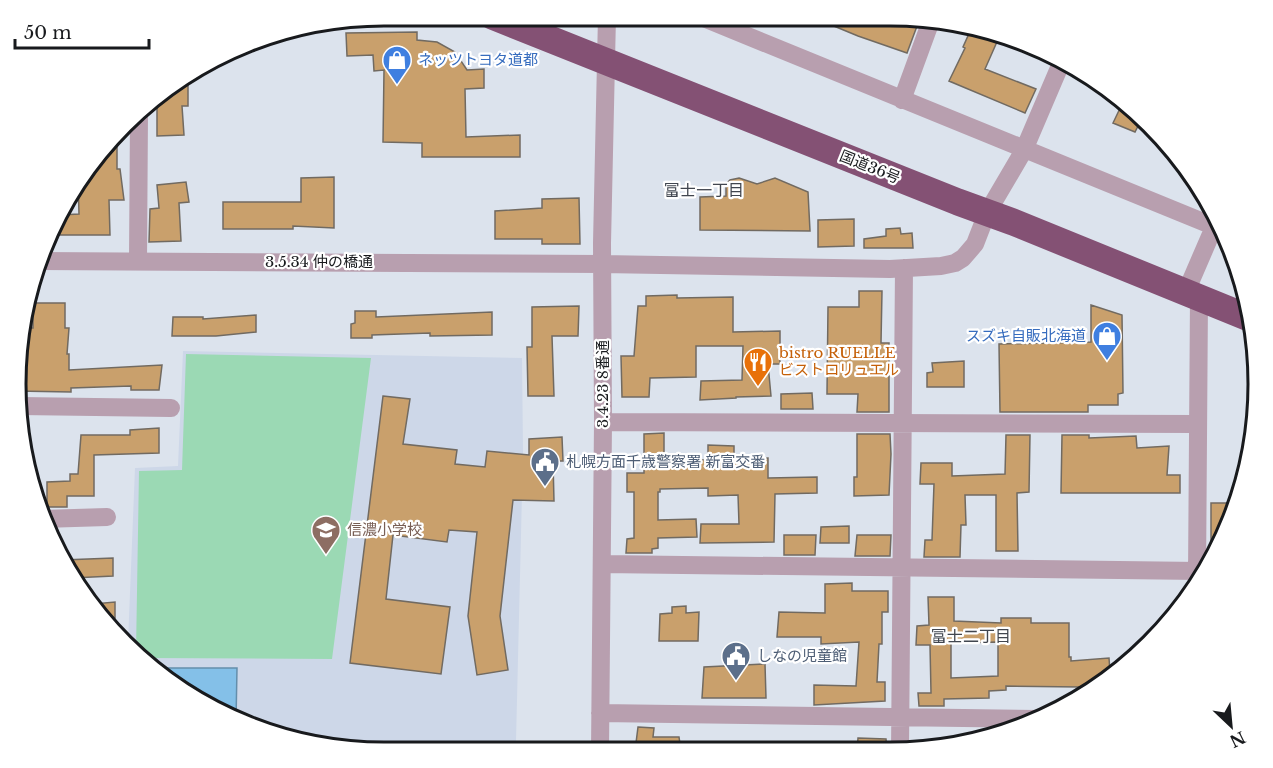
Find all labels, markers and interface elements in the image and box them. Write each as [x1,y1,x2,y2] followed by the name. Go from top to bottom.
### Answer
[15,12,148,50] scale bar
[24,22,72,44] text: 50 m
[381,44,413,86] shop icon: ネッツトヨタ道都
[418,50,538,69] place label: ネッツトヨタ道都
[837,146,903,187] street label: 国道36号
[664,180,744,200] district label: 富士一丁目
[265,252,373,271] street label: 3.5.34 仲の橋通
[1091,320,1123,362] shop icon: スズキ自販北海道
[966,326,1086,345] place label: スズキ自販北海道
[593,340,612,428] street label: 3.4.23 8番通
[778,343,899,379] place label: bistro RUELLE ビストロリュエル
[742,346,774,388] restaurant icon: bistro RUELLE ビストロリュエル
[529,446,561,488] public building icon: 札幌方面千歳警察署 新富交番
[566,452,765,471] place label: 札幌方面千歳警察署 新富交番
[310,514,342,556] school or university icon: 信濃小学校
[347,520,422,539] place label: 信濃小学校
[931,626,1011,646] district label: 富士二丁目
[720,640,752,682] public building icon: しなの児童館
[757,646,847,665] place label: しなの児童館
[1201,696,1261,756] north arrow
[1226,727,1249,752] text: N

